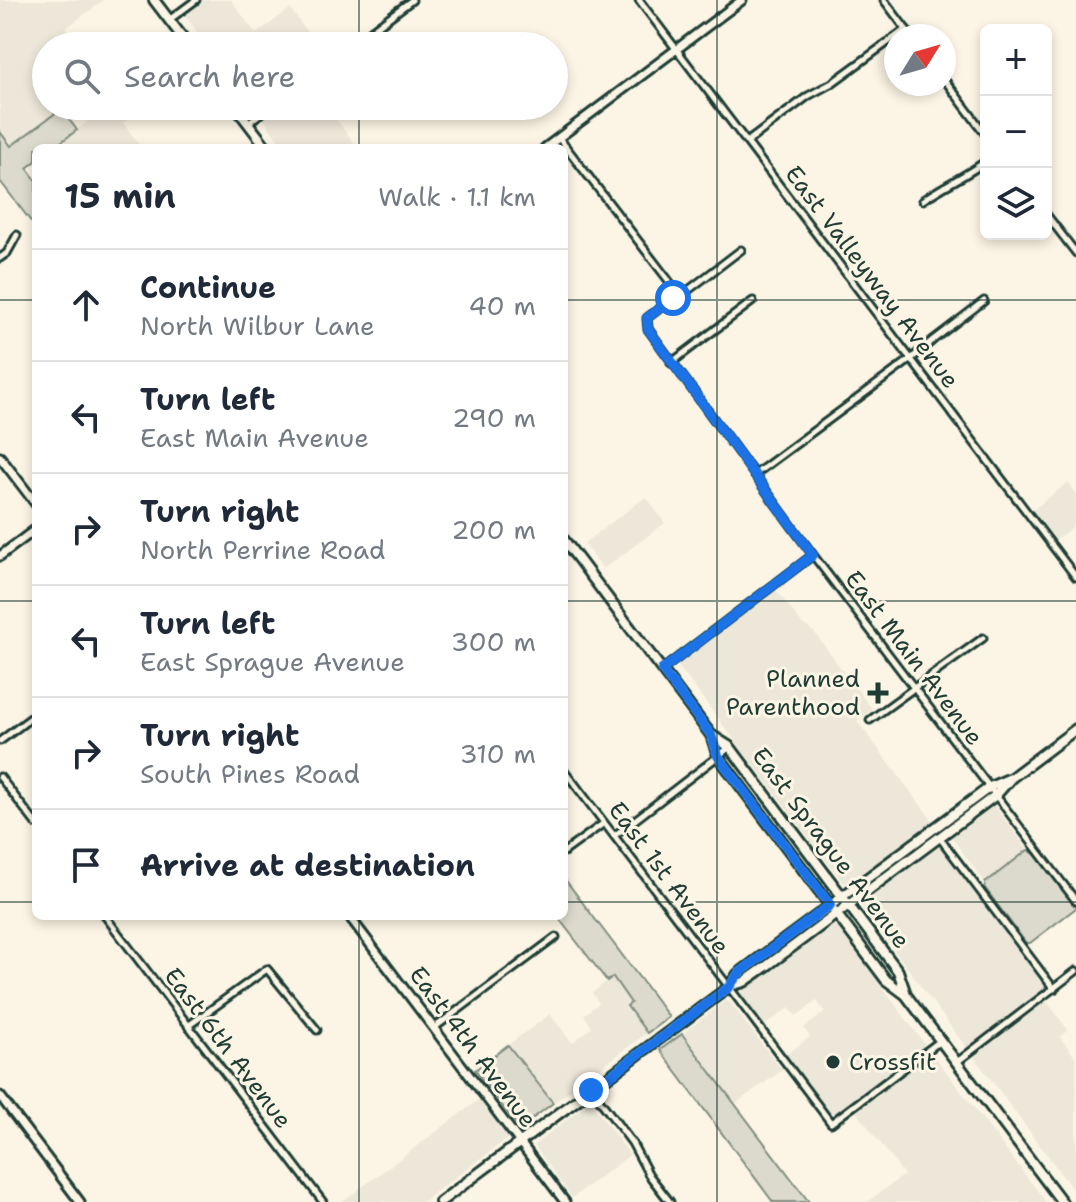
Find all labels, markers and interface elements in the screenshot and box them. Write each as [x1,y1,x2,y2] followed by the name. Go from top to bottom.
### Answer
[884,24,956,96] north arrow
[980,24,1052,240] map controls
[980,24,1052,96] button: +
[32,32,568,120] search box
[60,54,104,98] icon: search
[124,56,295,97] text: Search here
[980,96,1052,168] button: −
[778,159,966,395] street label: East Valleyway Avenue
[980,168,1052,240] button: layers
[64,173,176,219] text: 15 min
[378,179,536,214] text: Walk · 1.1 km
[140,267,276,308] text: Continue
[655,280,691,316] route start
[64,283,108,327] icon: ahead
[469,288,536,323] text: 40 m
[140,308,375,343] text: North Wilbur Lane
[140,379,275,420] text: Turn left
[64,395,108,439] icon: left
[452,400,536,435] text: 290 m
[140,420,369,455] text: East Main Avenue
[140,491,299,532] text: Turn right
[64,507,108,551] icon: right
[451,512,536,547] text: 200 m
[140,532,385,567] text: North Perrine Road
[838,564,990,752] street label: East Main Avenue
[140,603,275,644] text: Turn left
[64,619,108,663] icon: left
[451,624,536,659] text: 300 m
[140,644,405,679] text: East Sprague Avenue
[726,663,860,723] place label: Planned Parenthood
[867,682,889,704] marker: Planned Parenthood
[140,715,299,756] text: Turn right
[64,731,108,775] icon: right
[460,736,536,771] text: 310 m
[745,741,917,955] street label: East Sprague Avenue
[140,756,360,791] text: South Pines Road
[601,795,737,961] street label: East 1st Avenue
[64,843,108,887] icon: arrive
[140,845,475,886] text: Arrive at destination
[402,960,544,1134] street label: East 4th Avenue
[157,961,299,1135] street label: East 6th Avenue
[849,1046,936,1078] place label: Crossfit
[824,1053,842,1071] marker: Crossfit
[573,1072,609,1108] route end

